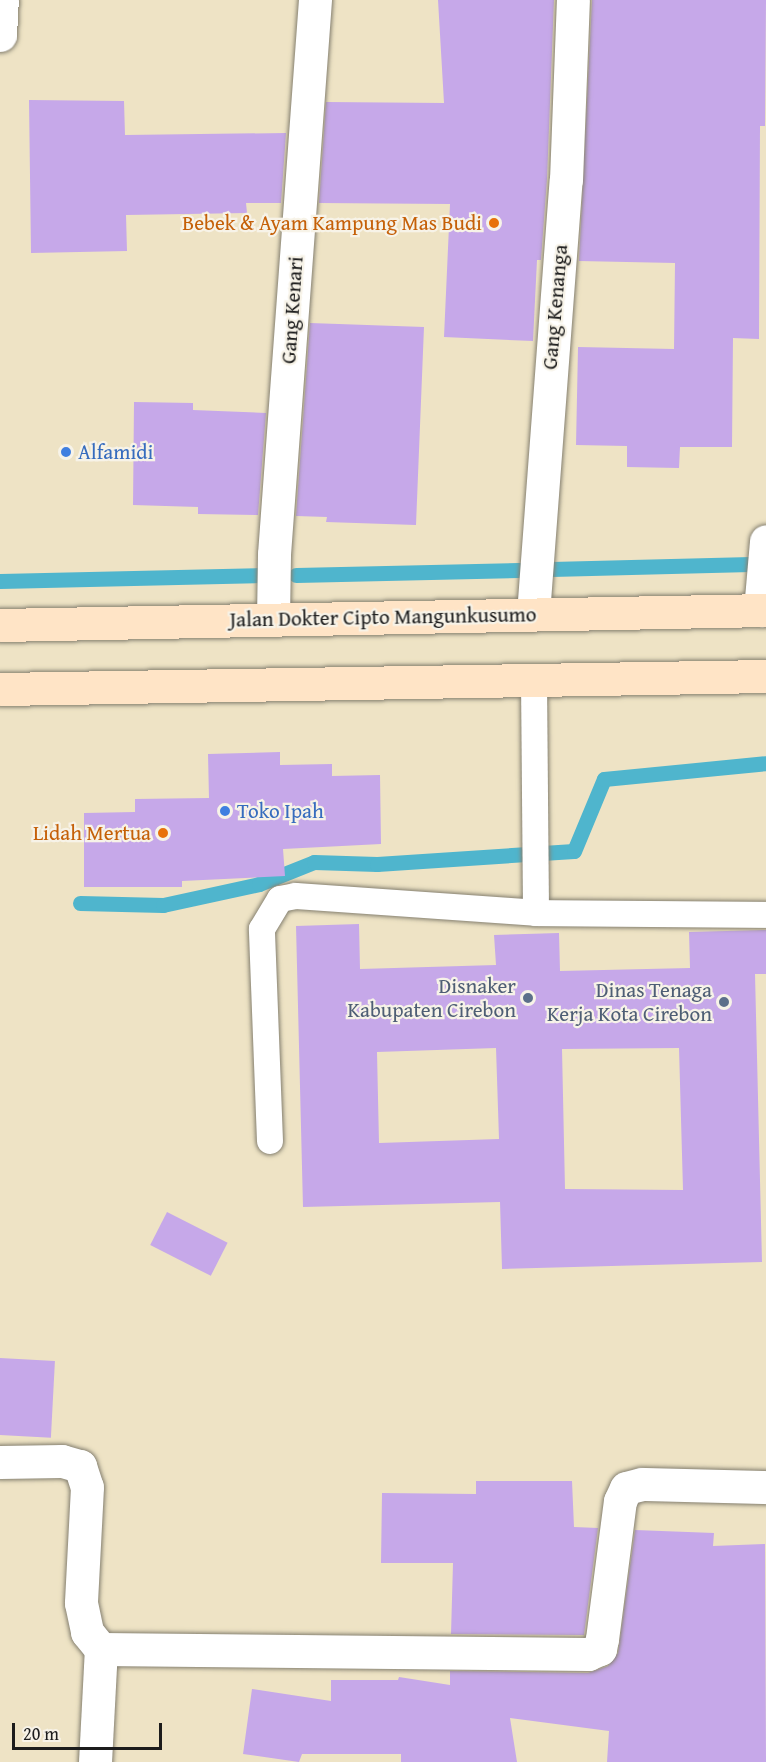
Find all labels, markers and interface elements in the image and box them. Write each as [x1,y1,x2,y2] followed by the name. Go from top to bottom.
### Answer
[182,210,482,236] place label: Bebek & Ayam Kampung Mas Budi
[487,216,501,230] marker: Bebek & Ayam Kampung Mas Budi
[537,243,573,371] street label: Gang Kenanga
[276,255,308,365] street label: Gang Kenari
[78,439,153,465] place label: Alfamidi
[59,445,73,459] marker: Alfamidi
[229,602,537,632] street label: Jalan Dokter Cipto Mangunkusumo
[237,798,324,824] place label: Toko Ipah
[218,804,232,818] marker: Toko Ipah
[33,820,151,846] place label: Lidah Mertua
[156,826,170,840] marker: Lidah Mertua
[348,973,516,1023] place label: Disnaker Kabupaten Cirebon
[547,977,712,1027] place label: Dinas Tenaga Kerja Kota Cirebon
[521,991,535,1005] marker: Disnaker Kabupaten Cirebon
[717,995,731,1009] marker: Dinas Tenaga Kerja Kota Cirebon
[15,1711,165,1749] scale bar
[23,1720,59,1747] text: 20 m

